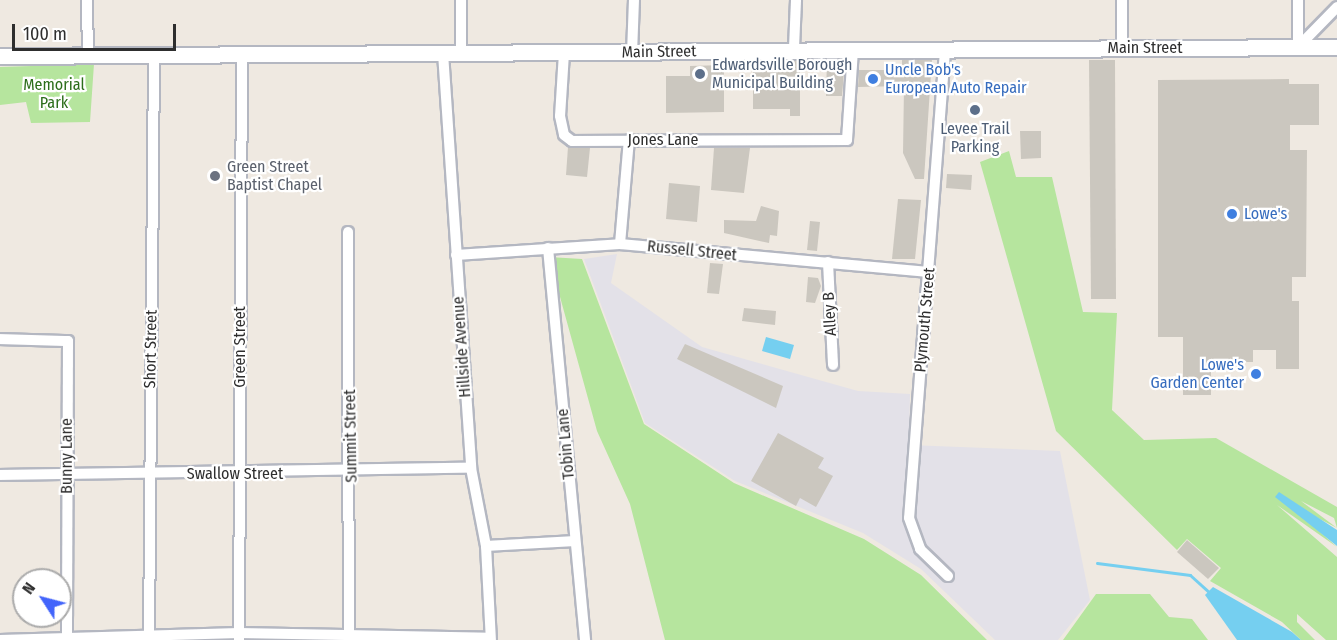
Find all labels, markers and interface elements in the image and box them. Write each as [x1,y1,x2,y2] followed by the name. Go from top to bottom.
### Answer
[15,12,178,50] scale bar
[23,23,67,45] text: 100 m
[1108,38,1182,58] street label: Main Street
[621,42,697,62] street label: Main Street
[712,55,852,93] place label: Edwardsville Borough Municipal Building
[885,60,1027,98] place label: Uncle Bob's European Auto Repair
[693,67,707,81] marker: Edwardsville Borough Municipal Building
[866,72,880,86] marker: Uncle Bob's European Auto Repair
[23,75,85,113] park label: Memorial Park
[968,103,982,117] marker: Levee Trail Parking
[940,119,1010,157] place label: Levee Trail Parking
[628,130,698,150] street label: Jones Lane
[227,157,322,195] place label: Green Street Baptist Chapel
[208,169,222,183] marker: Green Street Baptist Chapel
[1244,204,1287,224] place label: Lowe's
[1225,207,1239,221] marker: Lowe's
[646,237,738,265] street label: Russell Street
[911,267,939,373] street label: Plymouth Street
[819,291,841,337] street label: Alley B
[449,296,475,398] street label: Hillside Avenue
[230,306,250,388] street label: Green Street
[141,309,161,389] street label: Short Street
[1151,355,1244,393] place label: Lowe's Garden Center
[1249,367,1263,381] marker: Lowe's Garden Center
[341,389,361,483] street label: Summit Street
[553,408,579,480] street label: Tobin Lane
[57,418,77,494] street label: Bunny Lane
[187,464,283,484] street label: Swallow Street
[12,568,72,628] north arrow
[18,579,39,598] text: N

